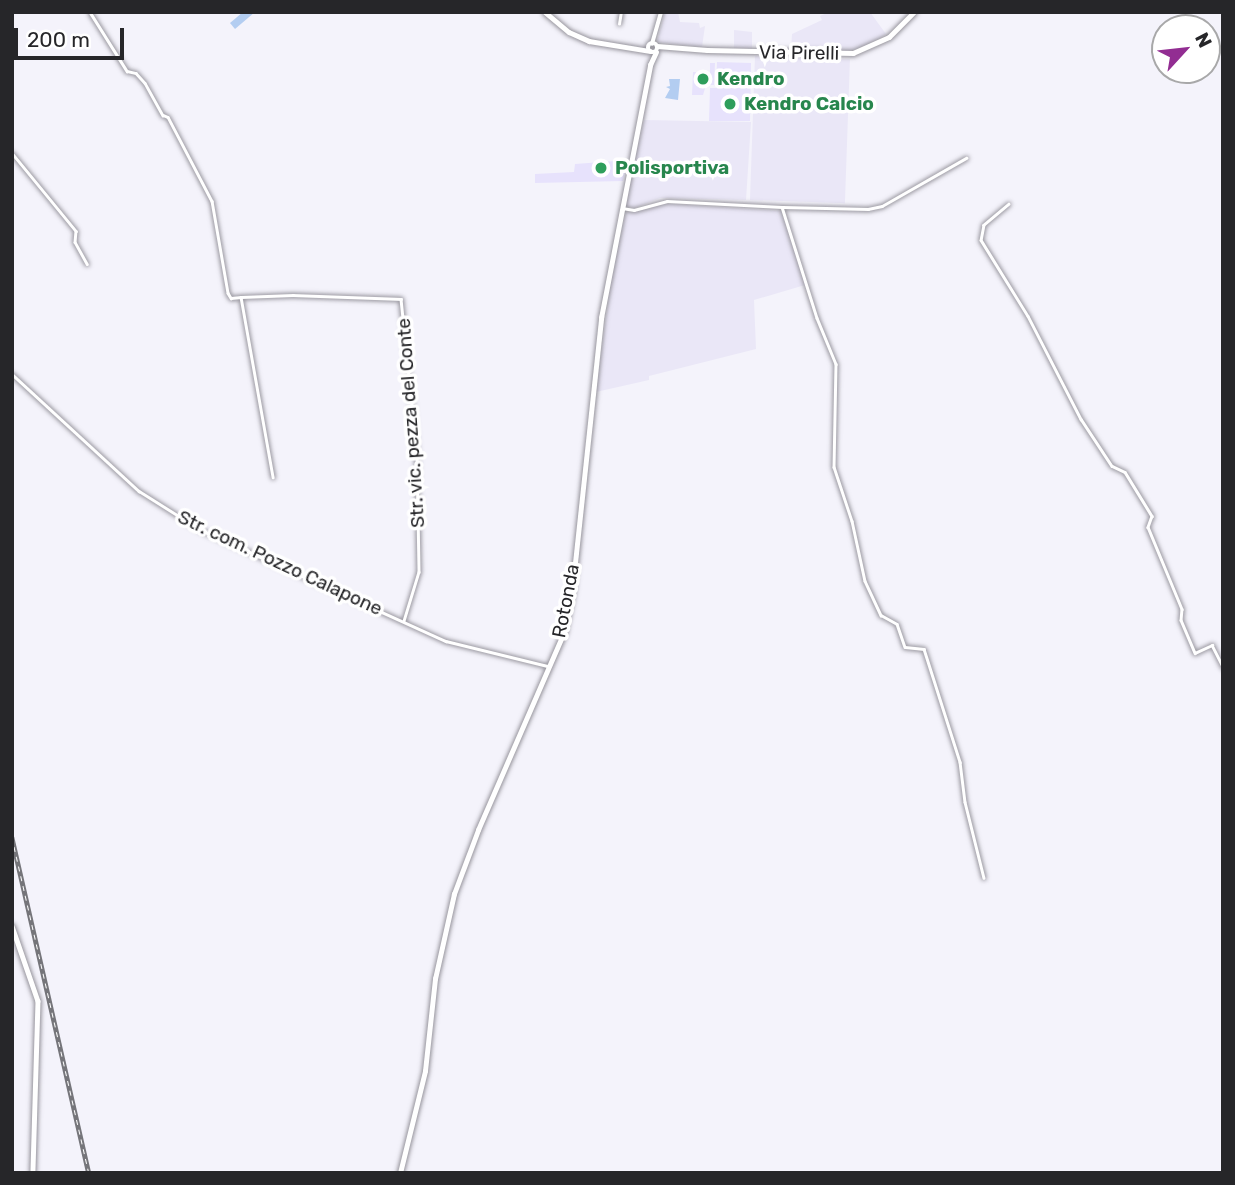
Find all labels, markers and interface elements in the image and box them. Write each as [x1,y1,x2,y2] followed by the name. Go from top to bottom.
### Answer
[18,14,128,58] scale bar
[1151,14,1221,84] north arrow
[27,27,90,52] text: 200 m
[1190,29,1217,51] text: N
[759,41,839,65] street label: Via Pirelli
[717,68,785,90] place label: Kendro
[695,71,711,87] marker: Kendro
[744,93,874,115] place label: Kendro Calcio
[722,96,738,112] marker: Kendro Calcio
[615,157,729,179] place label: Polisportiva
[593,160,609,176] marker: Polisportiva
[392,317,430,529] street label: Str. vic. pezza del Conte
[174,506,386,620] street label: Str. com. Pozzo Calapone
[548,562,584,640] street label: Rotonda

